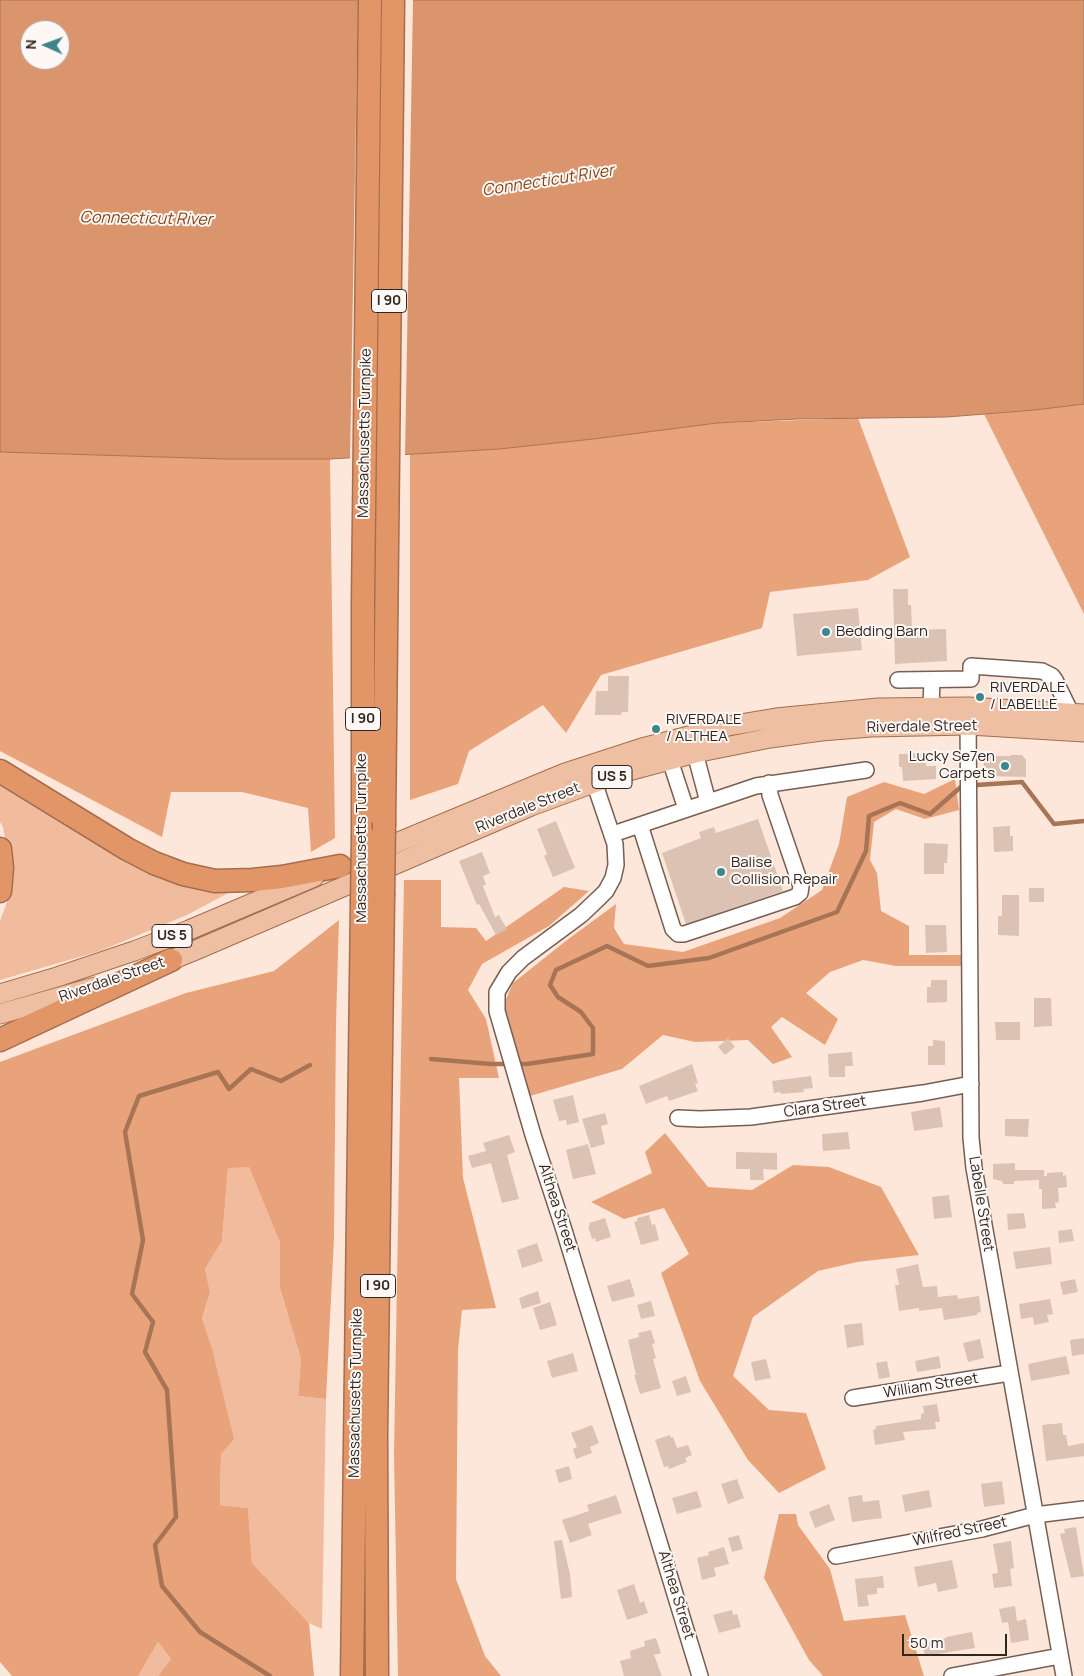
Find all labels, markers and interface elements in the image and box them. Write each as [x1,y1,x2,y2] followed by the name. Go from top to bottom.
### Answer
[20,20,70,70] north arrow
[21,39,40,50] text: N
[481,161,615,201] water label: Connecticut River
[79,208,213,230] water label: Connecticut River
[372,290,406,312] road number: I 90
[355,348,375,518] street label: Massachusetts Turnpike
[836,623,928,641] place label: Bedding Barn
[820,626,832,638] marker: Bedding Barn
[990,679,1066,714] place label: RIVERDALE / LABELLE
[974,691,986,703] marker: RIVERDALE / LABELLE
[346,708,380,731] road number: I 90
[666,711,742,746] place label: RIVERDALE / ALTHEA
[866,717,978,737] street label: Riverdale Street
[650,723,662,735] marker: RIVERDALE / ALTHEA
[909,748,995,783] place label: Lucky Se7en Carpets
[353,753,371,923] street label: Massachusetts Turnpike
[999,760,1011,772] marker: Lucky Se7en Carpets
[592,766,632,789] road number: US 5
[473,779,583,837] street label: Riverdale Street
[731,854,837,889] place label: Balise Collision Repair
[715,866,727,878] marker: Balise Collision Repair
[152,924,192,948] road number: US 5
[57,953,167,1007] street label: Riverdale Street
[783,1092,867,1122] street label: Clara Street
[965,1155,997,1253] street label: Labelle Street
[534,1162,580,1254] street label: Althea Street
[360,1274,396,1298] road number: I 90
[346,1308,366,1478] street label: Massachusetts Turnpike
[882,1370,980,1402] street label: William Street
[911,1513,1009,1551] street label: Wilfred Street
[654,1548,698,1642] street label: Althea Street
[904,1624,1009,1656] scale bar
[910,1632,944,1653] text: 50 m

